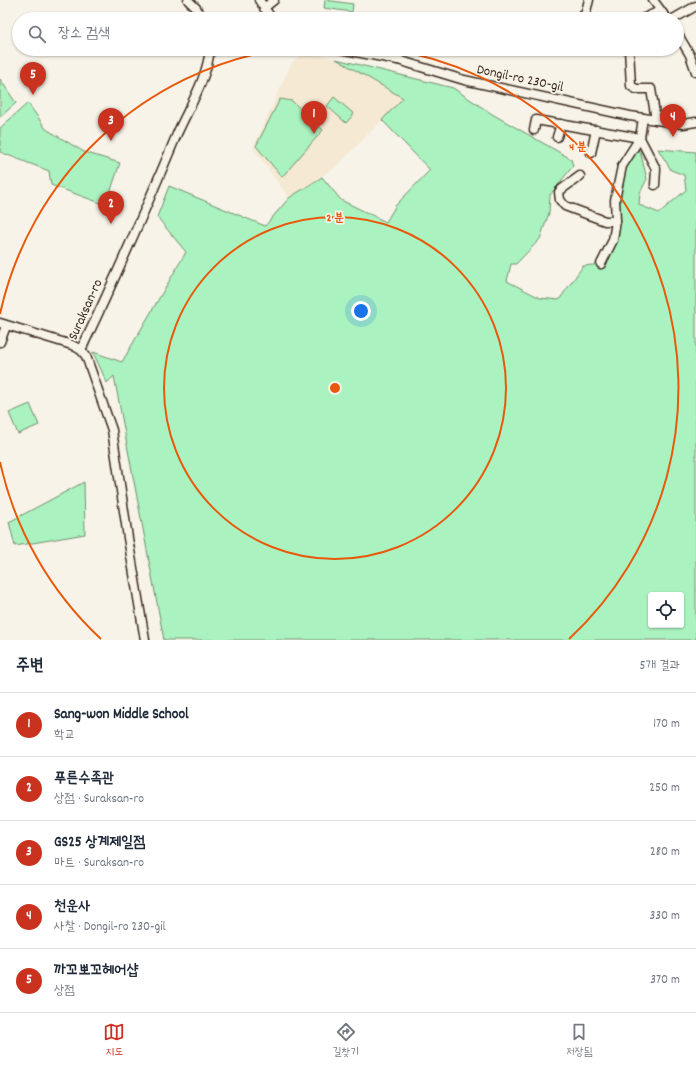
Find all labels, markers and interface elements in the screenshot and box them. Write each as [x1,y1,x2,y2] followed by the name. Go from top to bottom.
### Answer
[12,12,684,56] search box
[26,23,48,45] icon: search
[58,23,110,45] text: 장소 검색
[475,60,566,98] street label: Dongil-ro 230-gil
[20,62,46,95] pin: 5
[301,101,327,134] pin: 1
[660,104,686,137] pin: 4
[98,108,124,141] pin: 3
[569,139,587,156] text: 4 분
[98,191,124,224] pin: 2
[326,210,344,227] text: 2 분
[64,276,108,344] street label: Suraksan-ro
[351,301,371,321] your location
[328,381,342,395] centre of rings
[648,592,684,628] map controls
[648,592,684,628] button: locate
[16,655,43,679] text: 주변
[640,657,680,676] text: 5개 결과
[54,704,189,726] text: Sang-won Middle School
[28,715,30,734] text: 1
[653,715,680,734] text: 170 m
[54,726,75,745] text: 학교
[54,768,114,790] text: 푸른수족관
[26,779,32,798] text: 2
[649,779,680,798] text: 250 m
[54,790,144,809] text: 상점 · Suraksan-ro
[54,832,145,854] text: GS25 상계제일점
[26,843,32,862] text: 3
[650,843,680,862] text: 280 m
[54,854,144,873] text: 마트 · Suraksan-ro
[54,896,90,918] text: 천운사
[26,907,32,926] text: 4
[649,907,680,926] text: 330 m
[54,918,166,937] text: 사찰 · Dongil-ro 230-gil
[54,960,139,982] text: 까꼬뽀꼬헤어샵
[26,971,32,990] text: 5
[650,971,680,990] text: 370 m
[54,982,75,1001] text: 상점
[103,1021,125,1061] tab: 지도
[332,1021,359,1061] tab: 길찾기
[566,1021,593,1061] tab: 저장됨

